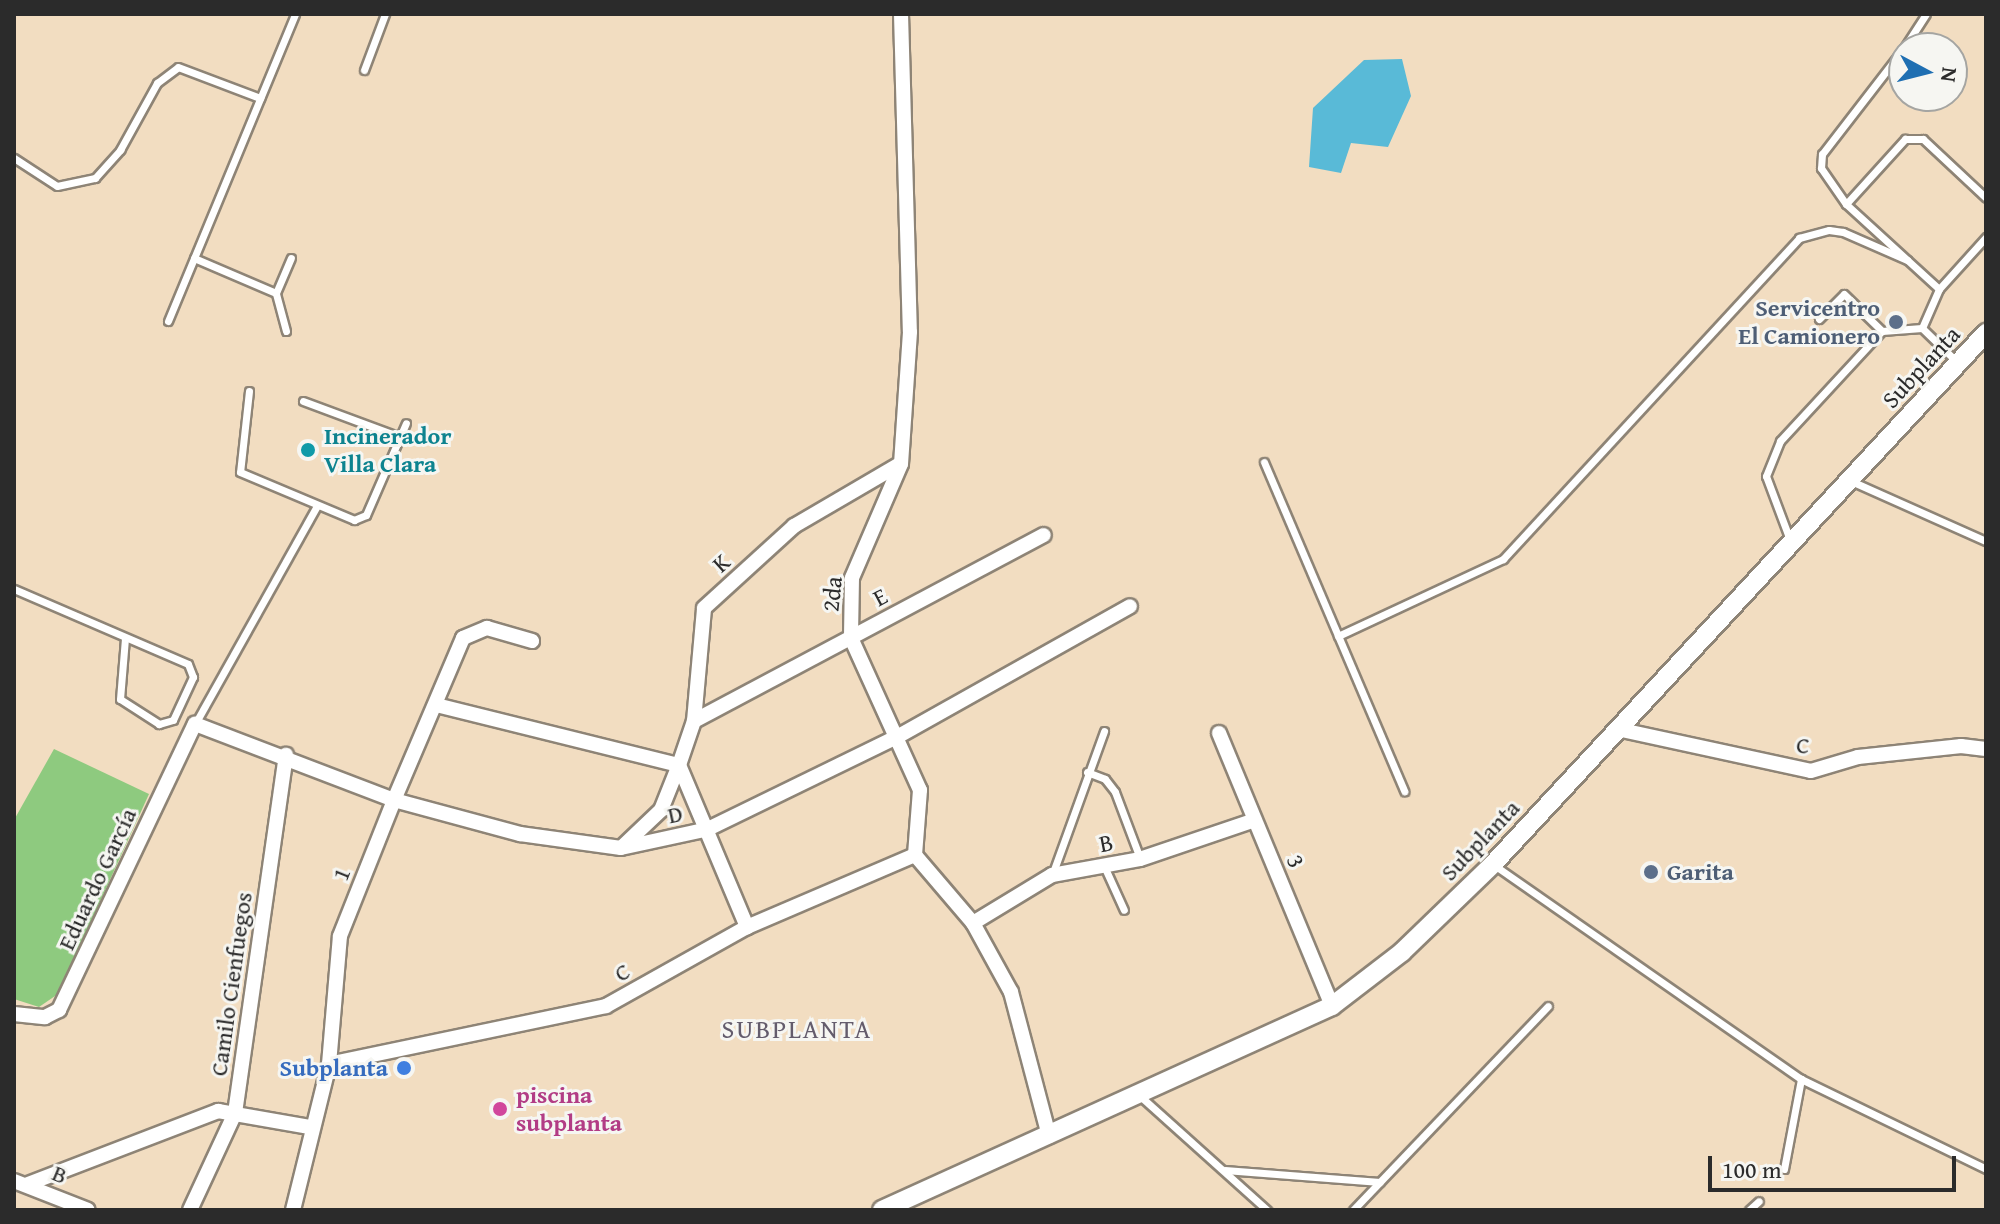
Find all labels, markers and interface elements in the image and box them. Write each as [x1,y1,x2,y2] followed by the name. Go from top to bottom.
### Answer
[1888,32,1968,112] north arrow
[1933,65,1967,84] text: N
[1738,294,1880,350] place label: Servicentro El Camionero
[1887,313,1905,331] marker: Servicentro El Camionero
[1876,320,1966,414] street label: Subplanta
[324,422,451,478] place label: Incinerador Villa Clara
[299,441,317,459] marker: Incinerador Villa Clara
[706,548,736,578] street label: K
[816,575,848,613] street label: 2da
[868,581,892,613] street label: E
[1795,730,1811,760] street label: C
[1434,794,1526,886] street label: Subplanta
[665,798,685,830] street label: D
[52,804,142,954] street label: Eduardo García
[1097,828,1115,858] street label: B
[1280,850,1312,872] street label: 3
[1667,858,1734,886] place label: Garita
[325,863,357,885] street label: 1
[1642,863,1660,881] marker: Garita
[204,890,258,1078] street label: Camilo Cienfuegos
[609,956,635,988] street label: C
[722,1013,872,1045] district label: SUBPLANTA
[280,1054,388,1082] place label: Subplanta
[395,1059,413,1077] marker: Subplanta
[516,1081,622,1137] place label: piscina subplanta
[491,1100,509,1118] marker: piscina subplanta
[1712,1140,1960,1190] scale bar
[1722,1152,1782,1187] text: 100 m
[48,1158,72,1190] street label: B

